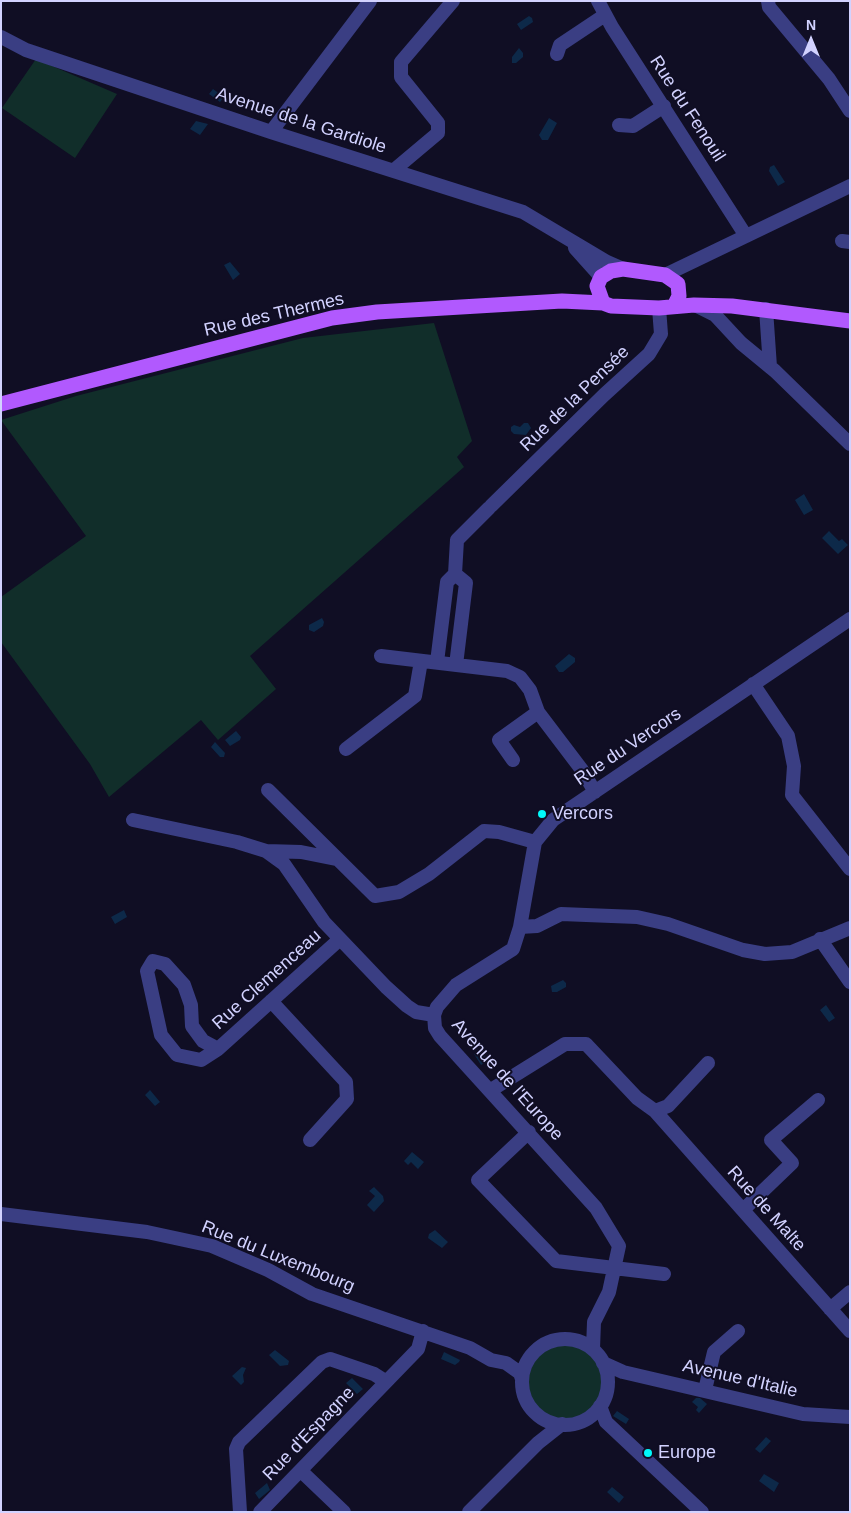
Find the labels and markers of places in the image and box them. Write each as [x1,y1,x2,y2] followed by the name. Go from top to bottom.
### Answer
[552,803,613,825] place label: Vercors
[536,808,548,820] marker: Vercors
[658,1442,716,1464] place label: Europe
[642,1447,654,1459] marker: Europe

